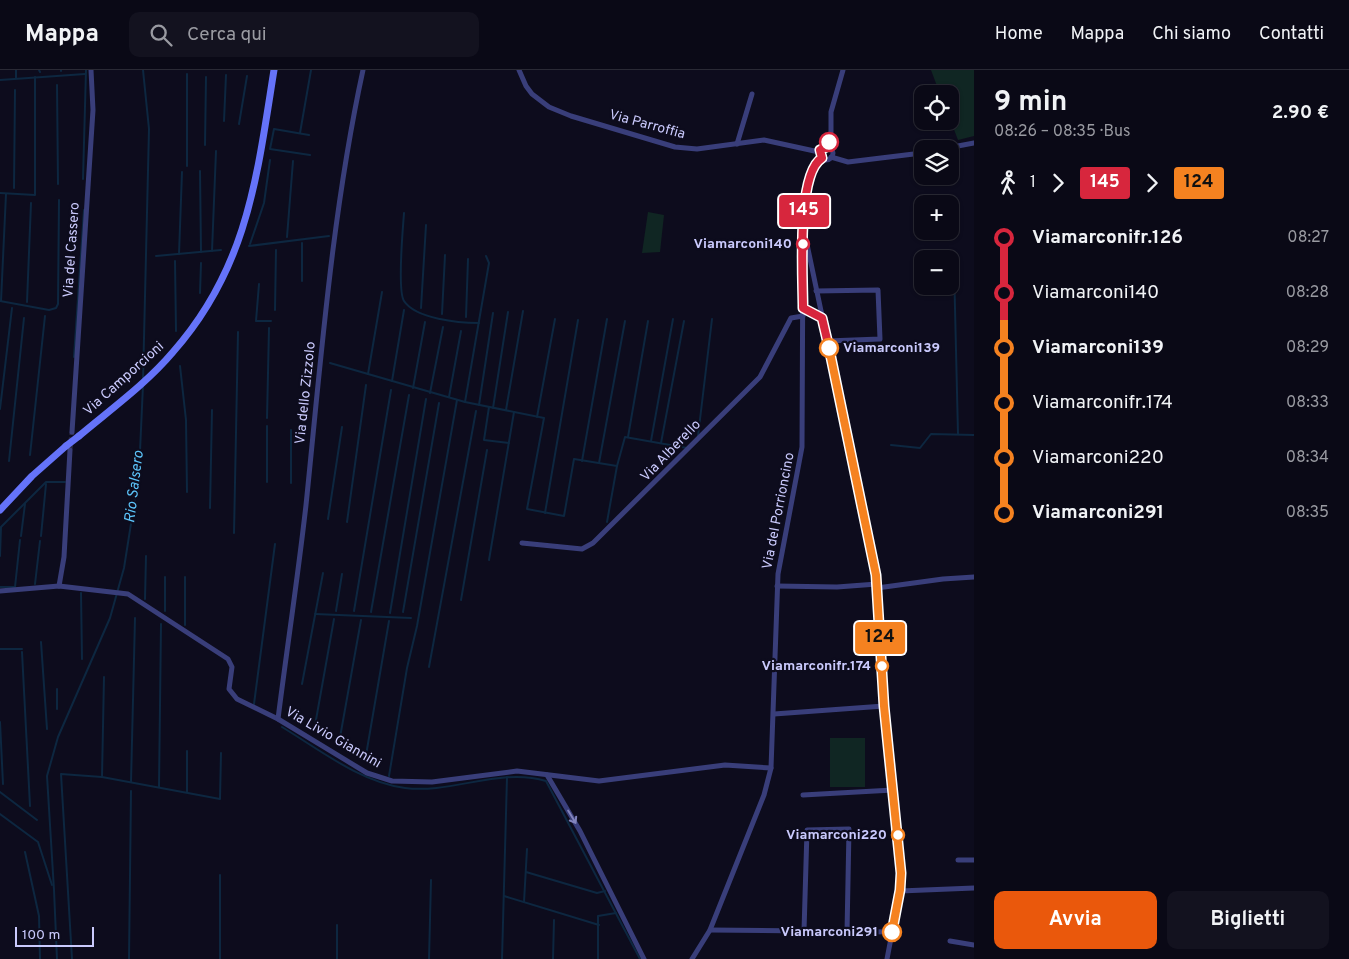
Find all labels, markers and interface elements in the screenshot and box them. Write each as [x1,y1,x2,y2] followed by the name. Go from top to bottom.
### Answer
[129,12,479,57] search box
[25,20,99,50] text: Mappa
[147,21,175,49] icon: search
[187,23,267,47] text: Cerca qui
[995,23,1043,46] text: Home
[1071,23,1124,46] text: Mappa
[1152,23,1231,46] text: Chi siamo
[1259,23,1324,46] text: Contatti
[914,85,959,295] map controls
[914,85,959,130] button: locate
[994,85,1067,121] text: 9 min
[1272,101,1329,125] text: 2.90 €
[607,107,687,143] street label: Via Parroffia
[994,122,1130,142] text: 08:26 – 08:35 · Bus
[819,132,839,152] unlabelled marker
[914,140,959,185] button: layers
[994,169,1022,197] icon: walk
[1044,169,1072,197] icon: forward
[1138,169,1166,197] icon: forward
[1090,171,1120,194] text: 145
[1184,171,1214,194] text: 124
[1030,173,1036,193] text: 1
[775,195,833,227] line badge: 145
[914,195,959,240] button: +
[789,199,819,222] text: 145
[60,201,84,298] street label: Via del Cassero
[1032,226,1183,250] text: Viamarconifr.126
[1287,228,1329,248] text: 08:27
[694,236,792,253] place label: Viamarconi140
[796,237,810,251] marker: Viamarconi140
[914,250,959,295] button: −
[1032,281,1159,305] text: Viamarconi140
[1286,283,1329,303] text: 08:28
[1032,336,1164,360] text: Viamarconi139
[80,338,168,420] street label: Via Camporcioni
[819,338,839,358] marker: Viamarconi139
[1286,338,1329,358] text: 08:29
[843,340,940,357] place label: Viamarconi139
[292,341,320,445] street label: Via dello Zizzolo
[1032,391,1173,415] text: Viamarconifr.174
[1286,393,1329,413] text: 08:33
[637,416,705,485] street label: Via Alberello
[1032,446,1164,470] text: Viamarconi220
[1286,448,1329,468] text: 08:34
[121,450,149,524] water label: Rio Salsero
[759,451,799,571] street label: Via del Porrioncino
[1032,501,1164,525] text: Viamarconi291
[1286,503,1329,523] text: 08:35
[851,622,909,654] line badge: 124
[865,626,895,649] text: 124
[762,658,871,675] place label: Viamarconifr.174
[875,659,889,673] marker: Viamarconifr.174
[282,704,384,772] street label: Via Livio Giannini
[567,809,577,823] one-way arrow
[786,827,887,844] place label: Viamarconi220
[891,828,905,842] marker: Viamarconi220
[994,891,1157,949] button: Avvia
[1167,891,1329,949] button: Biglietti
[882,922,902,942] marker: Viamarconi291
[15,924,94,947] scale bar
[781,924,878,941] place label: Viamarconi291
[22,927,60,944] text: 100 m

